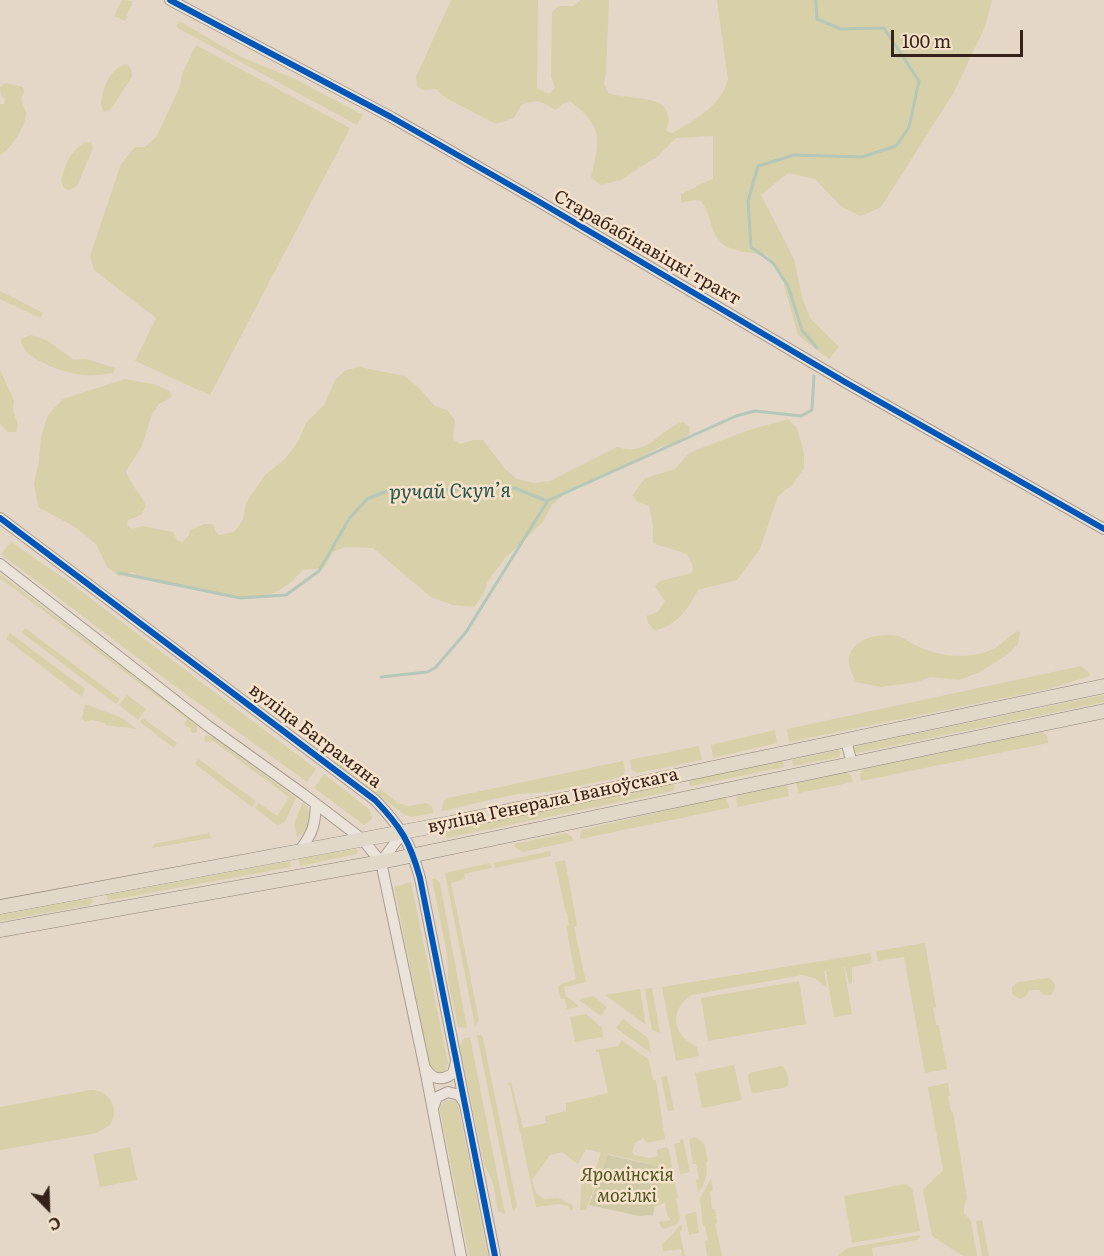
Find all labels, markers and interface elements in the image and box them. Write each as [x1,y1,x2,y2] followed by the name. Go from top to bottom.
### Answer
[894,18,1026,56] scale bar
[902,27,951,54] text: 100 m
[550,186,744,310] street label: Старабабінавіцкі тракт
[389,479,511,505] water label: ручай Скупʼя
[244,679,386,793] street label: вуліца Баграмяна
[426,764,680,838] street label: вуліца Генерала Іваноўскага
[580,1165,674,1208] park label: Яромінскія могілкі
[18,1178,78,1238] north arrow
[45,1211,65,1238] text: С

